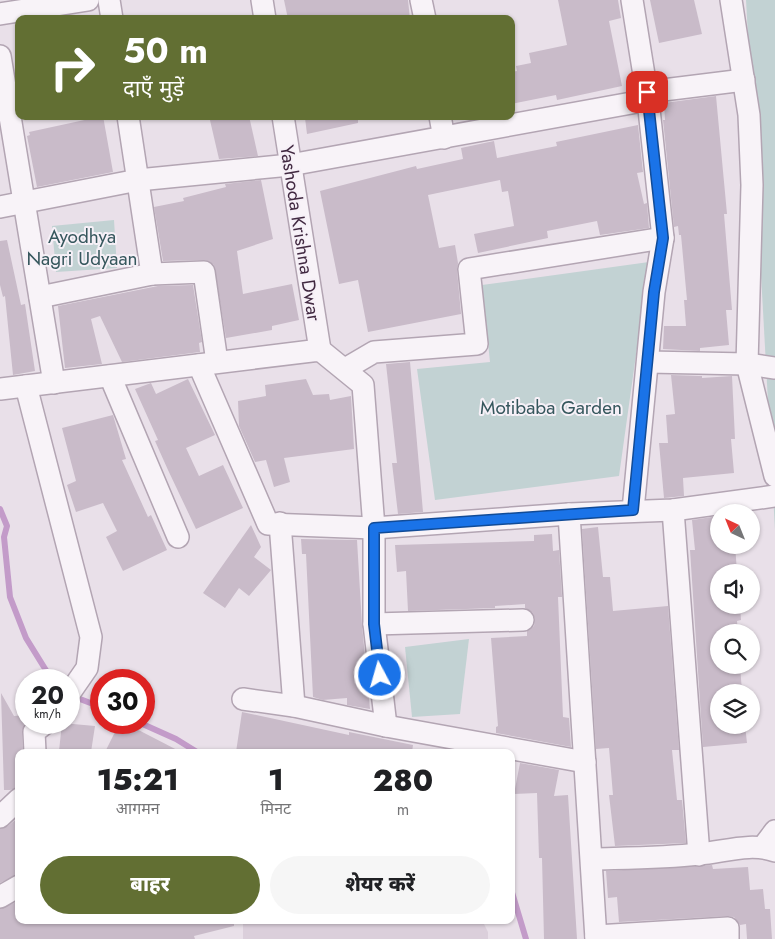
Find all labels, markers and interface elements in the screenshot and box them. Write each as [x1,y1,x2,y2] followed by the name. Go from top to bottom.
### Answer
[123,26,208,76] text: 50 m
[40,35,105,100] icon: right
[626,71,668,113] pin
[123,72,184,104] text: दाएँ मुड़ें
[633,78,661,106] icon: arrive
[273,143,328,324] street label: Yashoda Krishna Dwar
[26,223,138,272] park label: Ayodhya Nagri Udyaan
[480,394,622,421] park label: Motibaba Garden
[710,504,760,554] north arrow
[710,504,760,734] map controls
[710,564,760,614] button: sound
[710,624,760,674] button: search
[353,648,405,700] position arrow
[90,669,155,734] speed limit sign: 30
[31,677,64,713] text: 20
[710,684,760,734] button: layers
[34,705,61,723] text: km/h
[97,758,179,801] text: 15:21
[268,758,284,801] text: 1
[373,759,433,802] text: 280
[116,797,160,820] text: आगमन
[260,797,291,820] text: मिनट
[397,798,409,821] text: m
[40,856,260,914] button: बाहर
[270,856,490,914] button: शेयर करें

